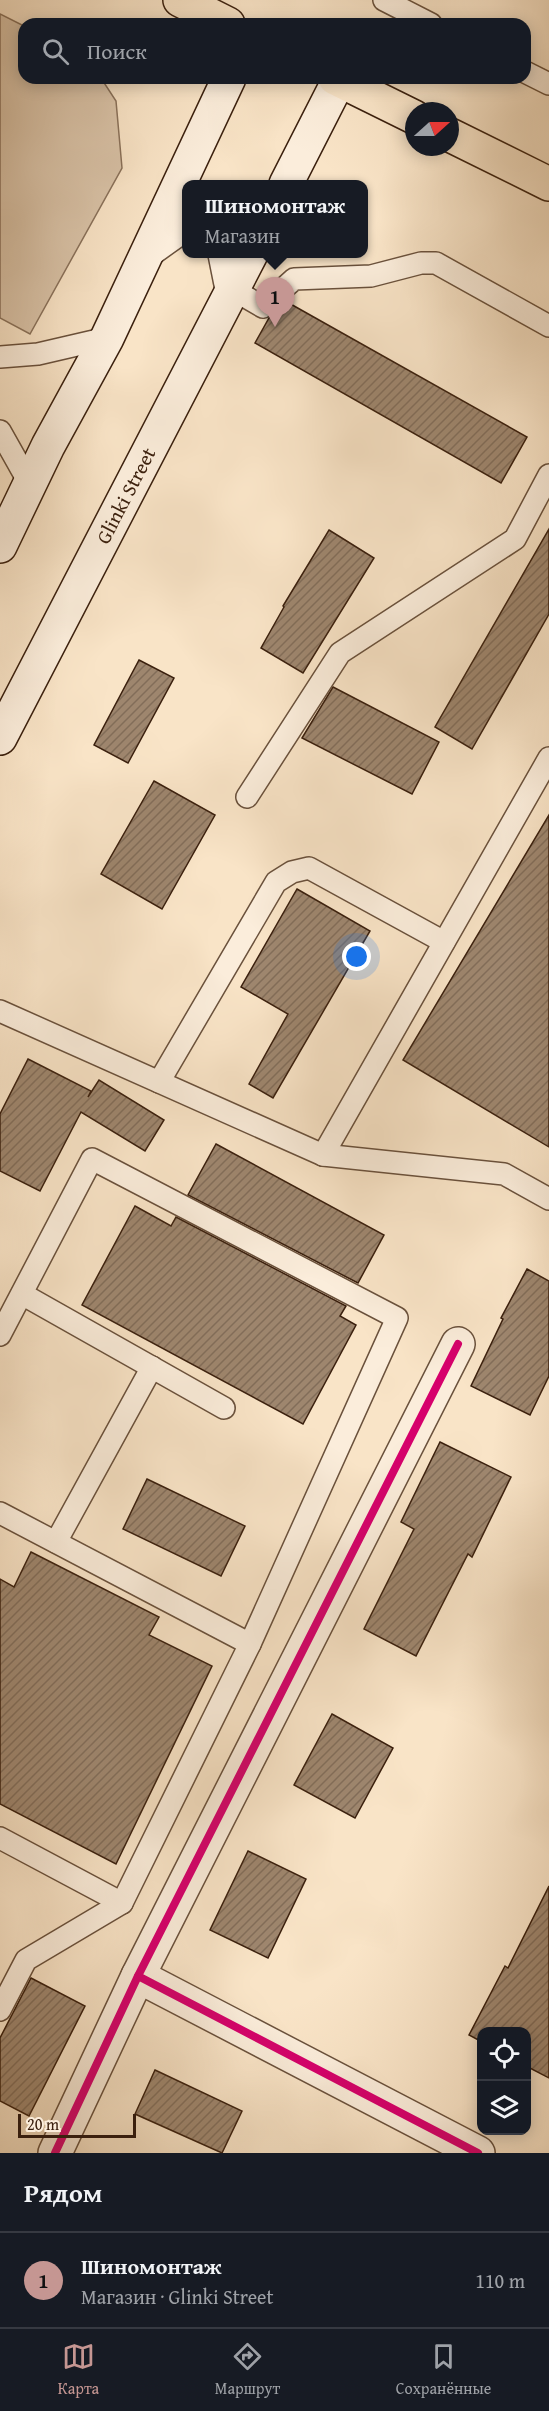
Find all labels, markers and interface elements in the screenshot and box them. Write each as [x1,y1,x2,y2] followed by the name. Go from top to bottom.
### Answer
[18,18,531,84] search box
[39,35,72,68] icon: search
[87,35,147,67] text: Поиск
[405,102,459,156] north arrow
[182,180,368,258] popup
[205,189,345,221] text: Шиномонтаж
[205,221,280,250] text: Магазин
[256,278,294,327] pin: 1
[88,442,162,549] street label: Glinki Street
[342,942,371,971] your location
[477,2027,531,2135] map controls
[477,2027,531,2081] button: locate
[477,2081,531,2135] button: layers
[18,2111,136,2138] scale bar
[27,2112,59,2136] text: 20 m
[24,2173,102,2212] text: Рядом
[81,2250,221,2282] text: Шиномонтаж
[38,2266,49,2295] text: 1
[475,2266,525,2295] text: 110 m
[81,2282,274,2311] text: Магазин · Glinki Street
[58,2340,99,2400] tab: Карта
[215,2340,280,2400] tab: Маршрут
[396,2340,491,2400] tab: Сохранённые

